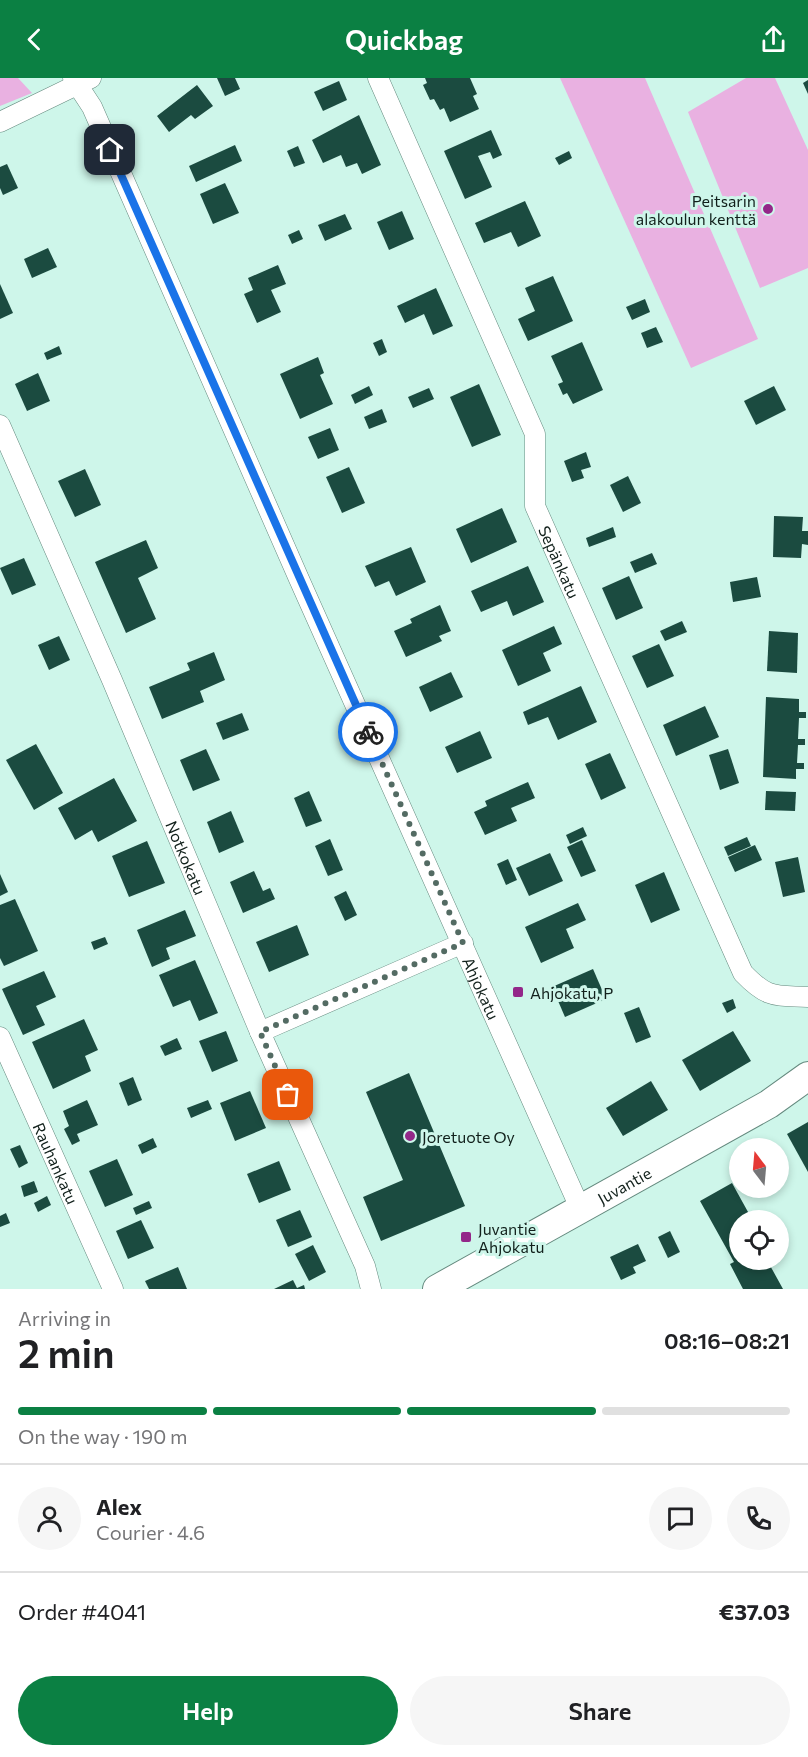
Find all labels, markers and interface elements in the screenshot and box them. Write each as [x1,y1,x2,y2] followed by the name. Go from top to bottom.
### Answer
[18,23,51,56] icon: back
[345,23,463,56] text: Quickbag
[757,23,790,56] icon: share
[84,124,135,175] pin
[93,133,126,166] icon: home
[636,191,756,228] place label: Peitsarin alakoulun kenttä
[761,202,775,216] marker: Peitsarin alakoulun kenttä
[535,522,584,601] street label: Sepänkatu
[338,702,398,762] courier
[352,716,385,749] icon: bike
[163,818,211,897] street label: Notkokatu
[459,954,504,1022] street label: Ahjokatu
[530,983,613,1002] place label: Ahjokatu, P
[511,985,525,999] marker: Ahjokatu, P
[262,1069,313,1120] pin
[271,1078,304,1111] icon: bag
[30,1119,83,1207] street label: Rauhankatu
[422,1127,515,1146] place label: Joretuote Oy
[403,1129,417,1143] marker: Joretuote Oy
[729,1138,789,1198] north arrow
[729,1138,789,1270] map controls
[594,1162,654,1207] street label: Juvantie
[729,1210,789,1270] button: locate
[478,1219,544,1256] place label: Juvantie Ahjokatu
[459,1230,473,1244] marker: Juvantie Ahjokatu
[18,1306,111,1330] text: Arriving in
[664,1327,790,1354] text: 08:16–08:21
[18,1328,115,1376] text: 2 min
[18,1424,187,1448] text: On the way · 190 m
[18,1487,81,1550] button: person
[649,1487,712,1550] button: chat
[727,1487,790,1550] button: phone
[96,1493,142,1520] text: Alex
[96,1520,205,1544] text: Courier · 4.6
[18,1598,146,1625] text: Order #4041
[719,1598,790,1625] text: €37.03
[18,1676,398,1745] button: Help
[410,1676,790,1745] button: Share

